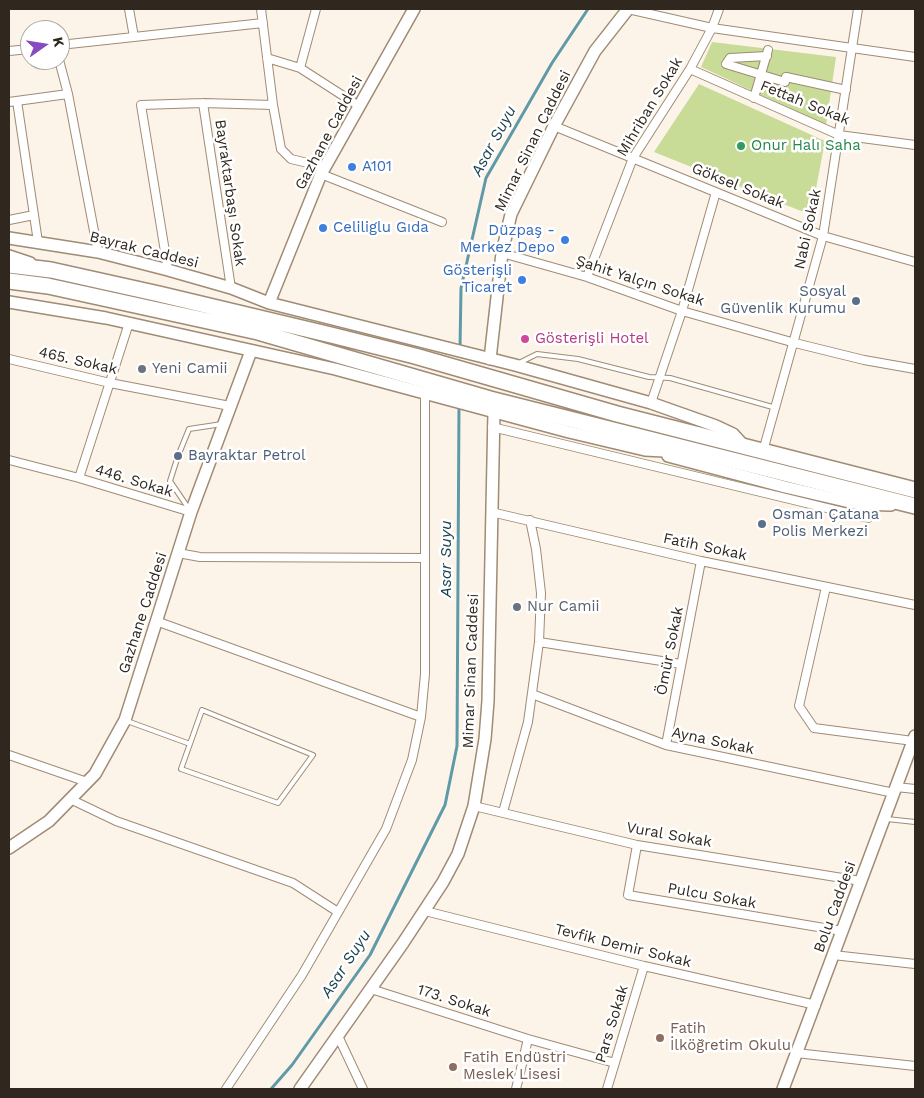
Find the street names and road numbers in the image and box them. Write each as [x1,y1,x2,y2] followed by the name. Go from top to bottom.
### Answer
[613,54,687,160] street label: Mihriban Sokak
[491,68,575,214] street label: Mimar Sinan Caddesi
[291,73,367,193] street label: Gazhane Caddesi
[757,77,853,129] street label: Fettah Sokak
[211,118,249,268] street label: Bayraktarbaşı Sokak
[689,159,787,213] street label: Göksel Sokak
[791,187,825,271] street label: Nabi Sokak
[88,228,200,272] street label: Bayrak Caddesi
[574,252,706,310] street label: Şahit Yalçın Sokak
[37,343,119,379] street label: 465. Sokak
[93,461,175,501] street label: 446. Sokak
[661,529,749,565] street label: Fatih Sokak
[115,550,171,676] street label: Gazhane Caddesi
[459,593,483,749] street label: Mimar Sinan Caddesi
[653,605,687,697] street label: Ömür Sokak
[670,723,756,759] street label: Ayna Sokak
[625,819,713,851] street label: Vural Sokak
[810,859,860,955] street label: Bolu Caddesi
[666,879,758,913] street label: Pulcu Sokak
[553,920,693,972] street label: Tevfik Demir Sokak
[415,981,493,1021] street label: 173. Sokak
[592,983,632,1065] street label: Pars Sokak

